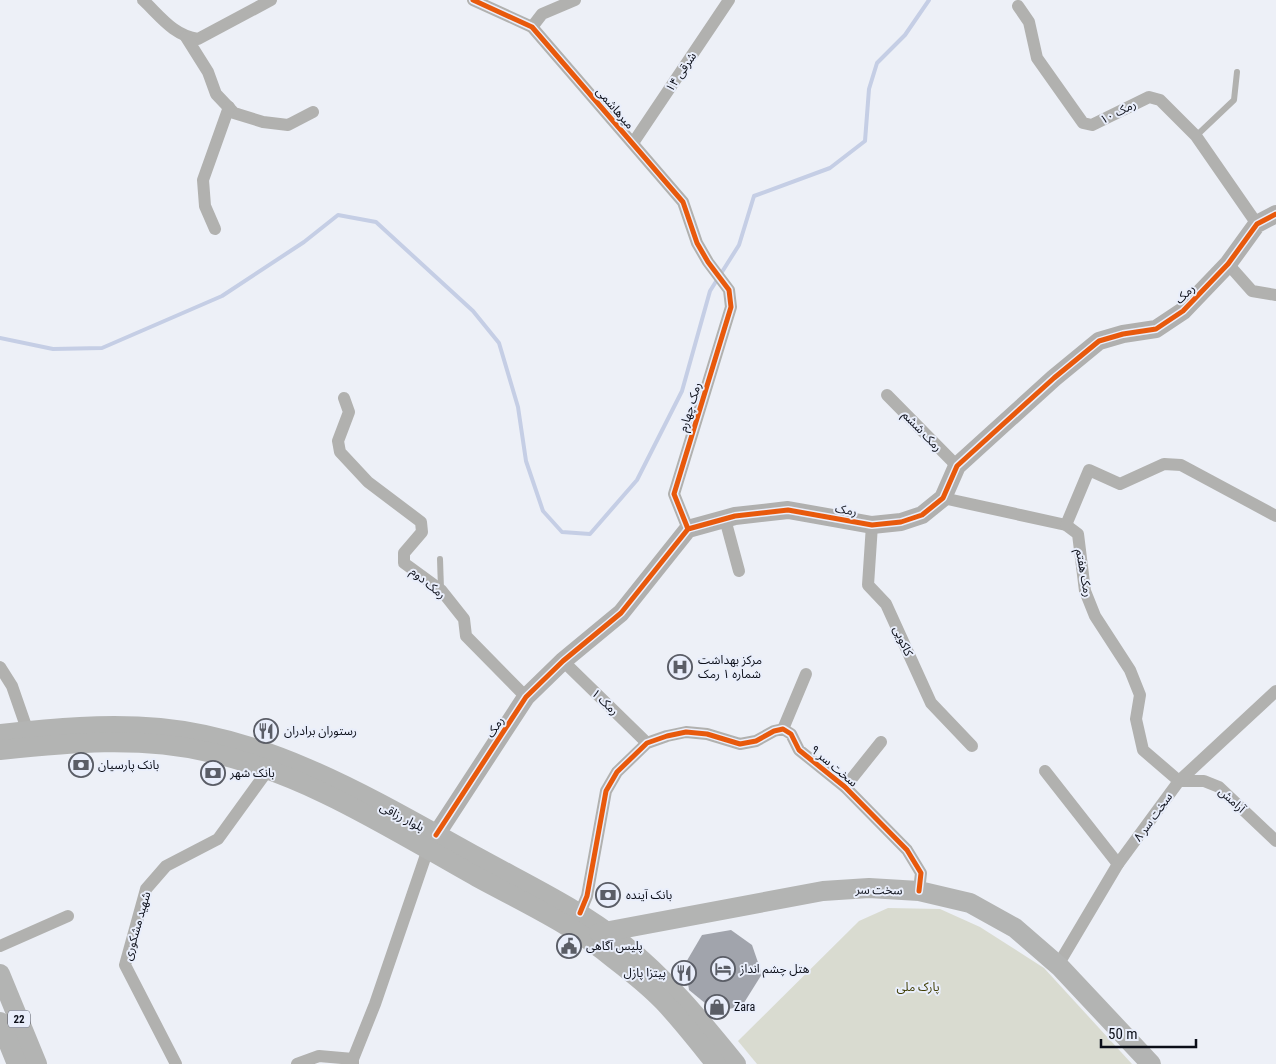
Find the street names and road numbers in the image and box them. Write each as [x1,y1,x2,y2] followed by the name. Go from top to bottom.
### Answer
[663,50,699,94] street label: شرقی ۱۴
[593,84,637,132] street label: میرهاشمی
[1098,97,1138,127] street label: رمک ۱۰
[1172,281,1198,307] street label: رمک
[676,381,706,434] street label: رمک چهارم
[898,408,945,456] street label: رمک ششم
[834,501,858,519] street label: رمک
[1071,548,1095,599] street label: رمک هفتم
[406,564,448,603] street label: رمک دوم
[890,624,916,659] street label: کاکویی
[589,686,621,718] street label: رمک ۱
[483,714,507,740] street label: رمک
[808,742,860,790] street label: سخت سر ۹
[1216,784,1249,816] street label: آرامش
[1131,790,1175,844] street label: سخت سر ۸
[377,800,427,834] street label: بلوار رزاقی
[854,883,903,897] street label: سخت سر
[121,890,154,962] street label: شهید مشکوری
[8,1011,30,1028] road number: 22

